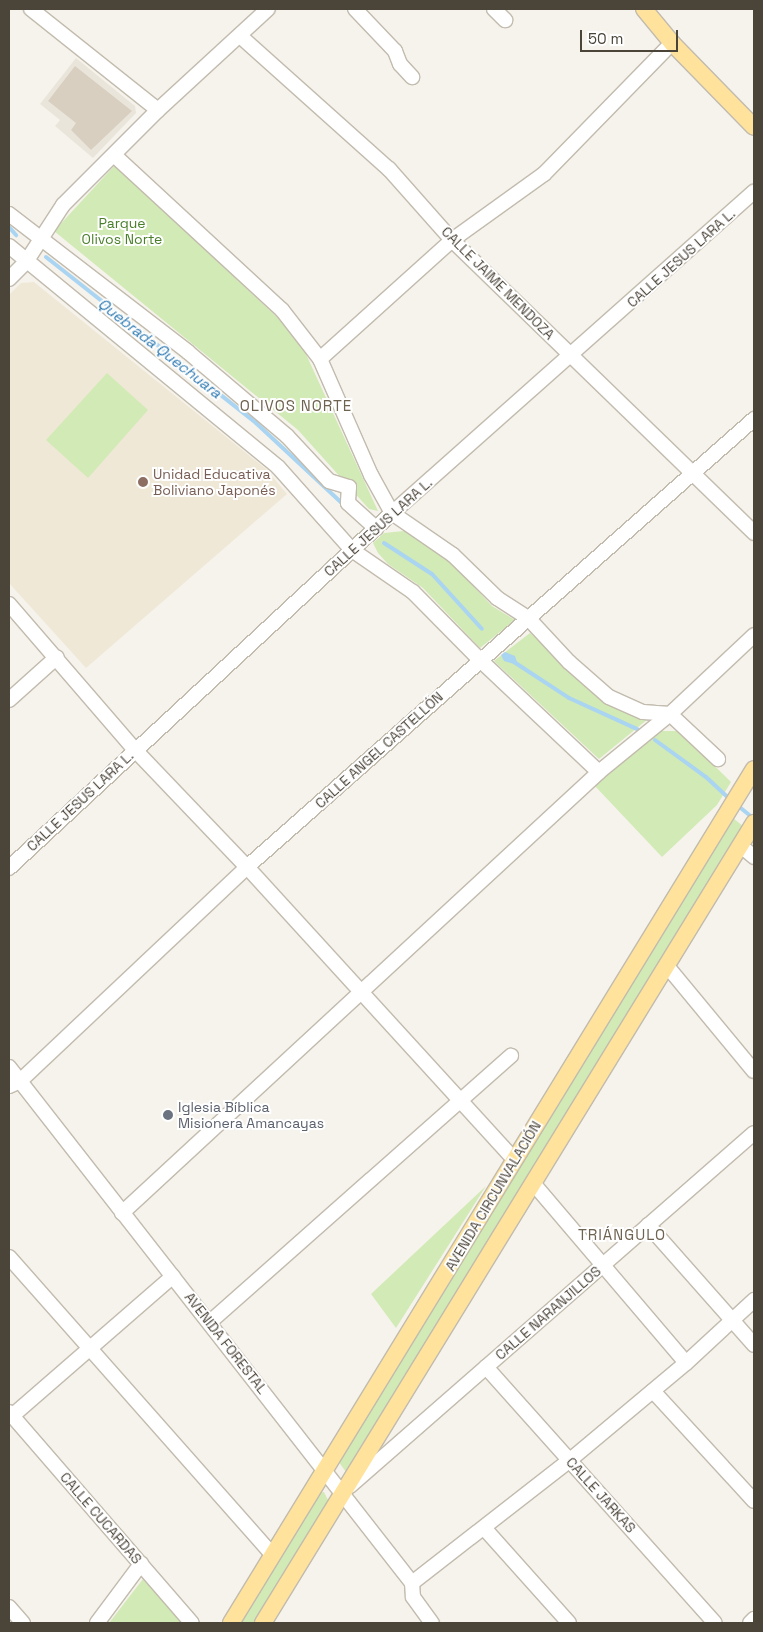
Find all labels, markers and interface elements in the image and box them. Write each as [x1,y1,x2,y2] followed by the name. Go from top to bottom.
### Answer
[583,20,680,52] scale bar
[588,29,623,48] text: 50 m
[623,205,739,311] street label: CALLE JESUS LARA L.
[82,215,162,248] park label: Parque Olivos Norte
[438,223,558,343] street label: CALLE JAIME MENDOZA
[95,294,225,402] water label: Quebrada Quechuara
[238,397,354,415] district label: OLIVOS NORTE
[153,466,276,498] place label: Unidad Educativa Boliviano Japonés
[320,474,436,580] street label: CALLE JESUS LARA L.
[137,476,149,488] marker: Unidad Educativa Boliviano Japonés
[311,688,447,812] street label: CALLE ANGEL CASTELLÓN
[23,747,137,855] street label: CALLE JESUS LARA L.
[178,1099,324,1132] place label: Iglesia Bíblica Misionera Amancayas
[162,1109,174,1121] marker: Iglesia Bíblica Misionera Amancayas
[442,1118,544,1274] street label: AVENIDA CIRCUNVALACIÓN
[577,1226,667,1244] district label: TRIÁNGULO
[492,1263,604,1363] street label: CALLE NARANJILLOS
[181,1289,271,1397] street label: AVENIDA FORESTAL
[563,1454,639,1536] street label: CALLE JARKAS
[57,1469,145,1567] street label: CALLE CUCARDAS

